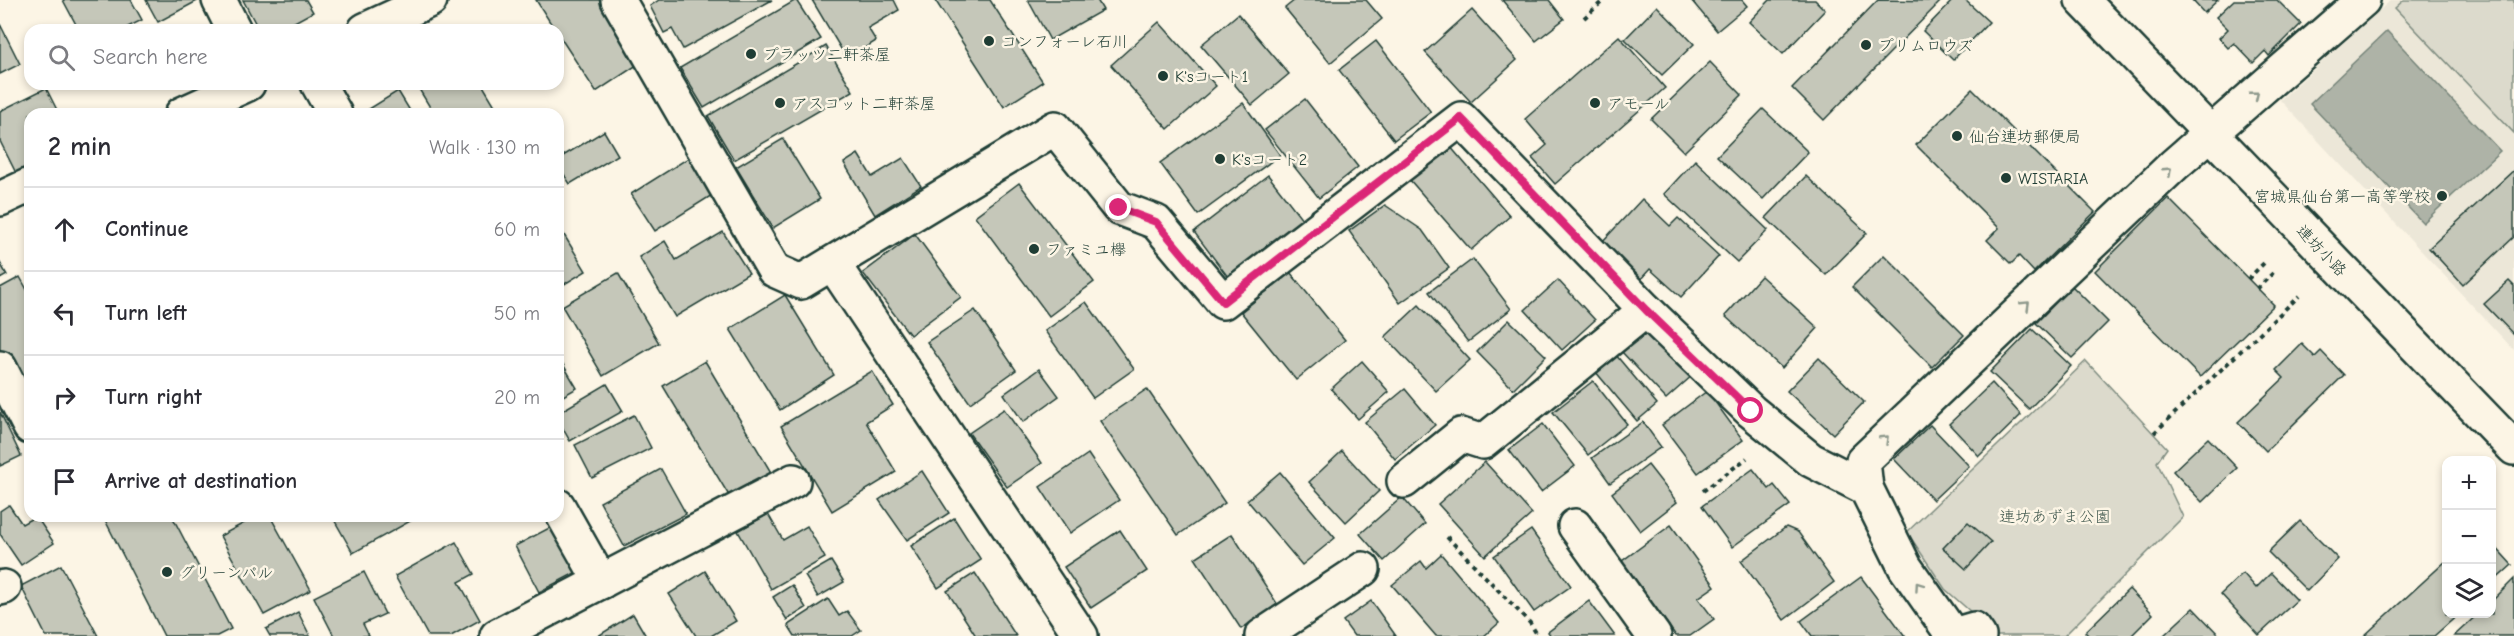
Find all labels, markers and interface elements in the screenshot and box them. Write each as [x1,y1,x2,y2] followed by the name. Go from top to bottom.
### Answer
[24,24,564,90] search box
[1001,33,1128,51] place label: コンフォーレ石川
[982,34,996,48] marker: コンフォーレ石川
[1878,37,1973,55] place label: プリムロウズ
[1859,38,1873,52] marker: プリムロウズ
[45,41,78,74] icon: search
[93,44,208,70] text: Search here
[763,46,891,64] place label: プラッツ二軒茶屋
[744,47,758,61] marker: プラッツ二軒茶屋
[1175,68,1248,86] place label: K'sコート1
[1156,69,1170,83] marker: K'sコート1
[2248,91,2259,102] one-way arrow
[792,95,936,113] place label: アスコット二軒茶屋
[1607,95,1670,113] place label: アモール
[773,96,787,110] marker: アスコット二軒茶屋
[1588,96,1602,110] marker: アモール
[1969,128,2081,146] place label: 仙台連坊郵便局
[1950,129,1964,143] marker: 仙台連坊郵便局
[48,132,111,162] text: 2 min
[429,136,540,159] text: Walk · 130 m
[1232,151,1307,169] place label: K'sコート2
[1213,152,1227,166] marker: K'sコート2
[2161,167,2172,178] one-way arrow
[2018,170,2088,188] place label: WISTARIA
[1999,171,2013,185] marker: WISTARIA
[2254,188,2430,206] place label: 宮城県仙台第一高等学校
[2435,189,2449,203] marker: 宮城県仙台第一高等学校
[1105,194,1131,220] route end
[48,213,81,246] icon: ahead
[105,216,188,242] text: Continue
[494,218,540,241] text: 60 m
[2293,221,2350,280] street label: 連坊小路
[1046,241,1126,259] place label: ファミユ欅
[1027,242,1041,256] marker: ファミユ欅
[48,297,81,330] icon: left
[105,300,187,326] text: Turn left
[2020,301,2030,312] one-way arrow
[494,302,540,325] text: 50 m
[48,381,81,414] icon: right
[105,384,202,410] text: Turn right
[494,386,540,409] text: 20 m
[1737,397,1763,423] route start
[1878,436,1889,447] one-way arrow
[2442,456,2496,618] map controls
[2442,456,2496,510] button: +
[48,465,81,498] icon: arrive
[105,468,297,494] text: Arrive at destination
[1999,508,2111,526] park label: 連坊あずま公園
[2442,510,2496,564] button: −
[179,564,273,582] place label: グリーンパル
[2442,564,2496,618] button: layers
[160,565,174,579] marker: グリーンパル
[1915,582,1926,593] one-way arrow

